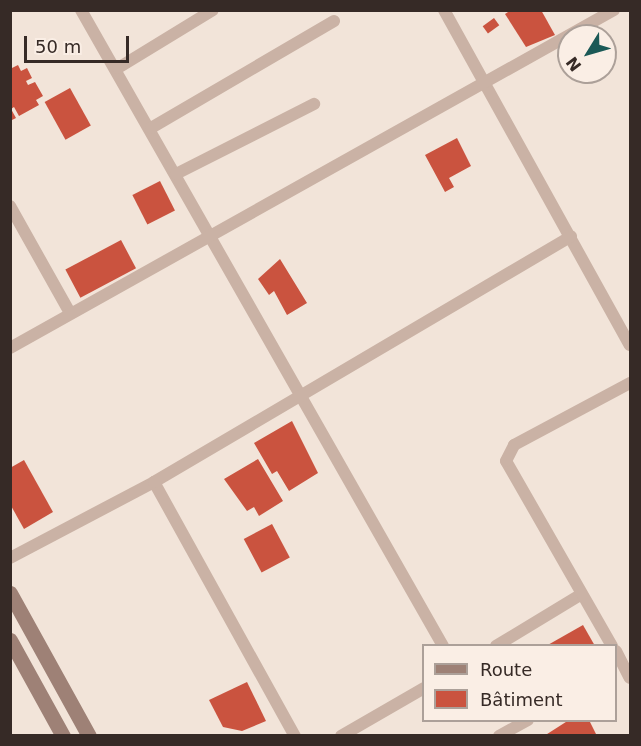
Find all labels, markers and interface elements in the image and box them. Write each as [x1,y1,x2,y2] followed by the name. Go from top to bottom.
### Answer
[27,24,132,62] scale bar
[557,24,617,84] north arrow
[35,36,81,57] text: 50 m
[562,53,585,75] text: N
[422,644,617,722] legend
[480,659,532,680] text: Route
[480,689,563,710] text: Bâtiment

